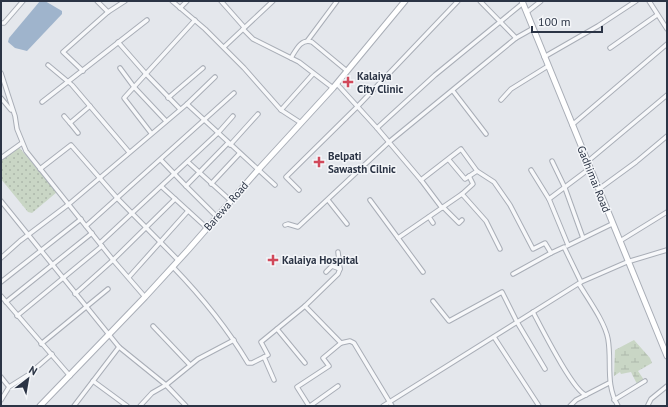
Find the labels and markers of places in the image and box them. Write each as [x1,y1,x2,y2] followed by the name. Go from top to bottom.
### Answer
[357,69,403,96] place label: Kalaiya City Clinic
[342,76,354,88] marker: Kalaiya City Clinic
[328,149,396,176] place label: Belpati Sawasth Cilnic
[313,156,325,168] marker: Belpati Sawasth Cilnic
[282,253,359,267] place label: Kalaiya Hospital
[267,254,279,266] marker: Kalaiya Hospital

